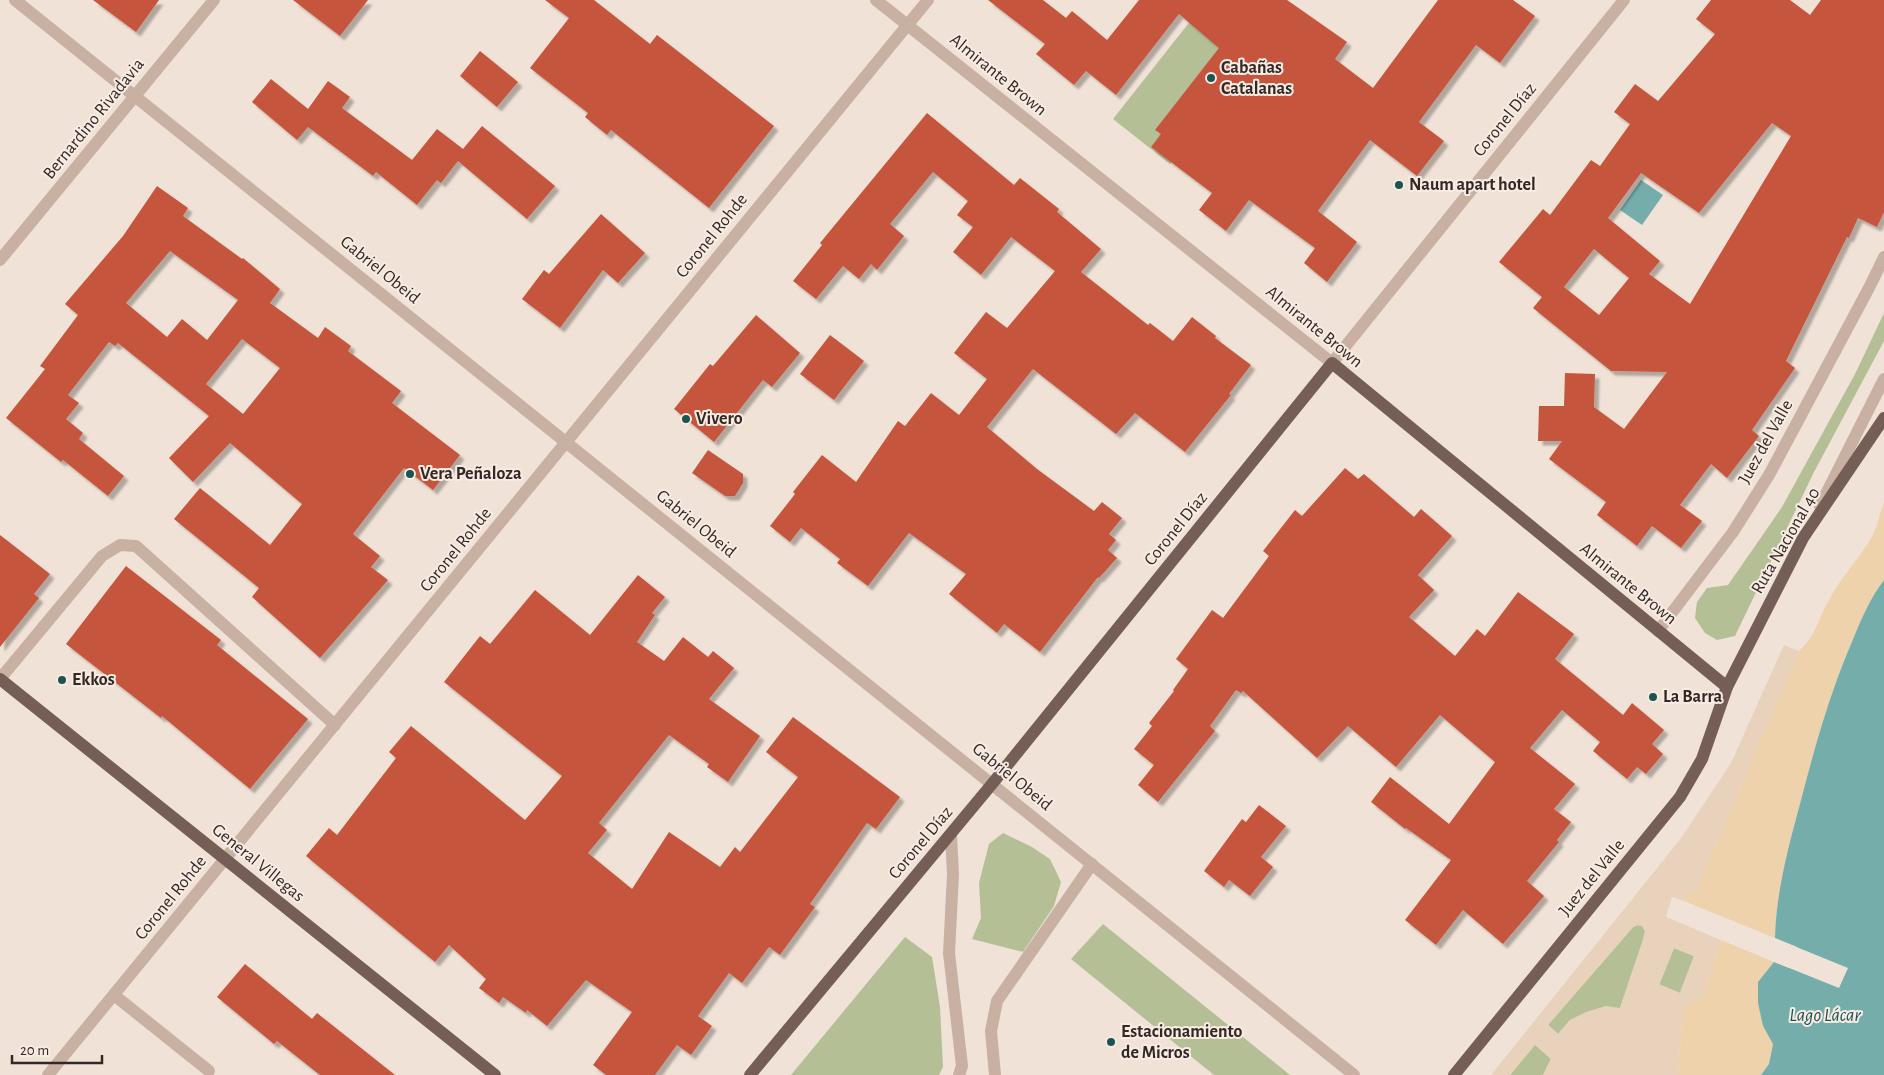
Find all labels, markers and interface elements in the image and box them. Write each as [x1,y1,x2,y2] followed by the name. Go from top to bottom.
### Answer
[946,31,1050,119] street label: Almirante Brown
[40,55,148,183] street label: Bernardino Rivadavia
[1221,59,1292,98] place label: Cabañas Catalanas
[1205,72,1217,84] marker: Cabañas Catalanas
[1470,80,1540,160] street label: Coronel Díaz
[1409,176,1536,194] place label: Naum apart hotel
[1393,179,1405,191] marker: Naum apart hotel
[673,191,751,281] street label: Coronel Rohde
[337,233,423,307] street label: Gabriel Obeid
[1262,283,1366,371] street label: Almirante Brown
[1736,397,1796,487] street label: Juez del Valle
[696,410,743,428] place label: Vivero
[680,413,692,425] marker: Vivero
[420,465,522,483] place label: Vera Peñaloza
[404,468,416,480] marker: Vera Peñaloza
[1748,485,1824,597] street label: Ruta Nacional 40
[653,487,739,561] street label: Gabriel Obeid
[1141,489,1211,569] street label: Coronel Díaz
[417,505,495,595] street label: Coronel Rohde
[1576,540,1680,628] street label: Almirante Brown
[72,671,115,689] place label: Ekkos
[56,674,68,686] marker: Ekkos
[1663,688,1722,706] place label: La Barra
[1647,691,1659,703] marker: La Barra
[969,740,1055,814] street label: Gabriel Obeid
[886,803,956,883] street label: Coronel Díaz
[209,821,307,905] street label: General Villegas
[1556,836,1628,920] street label: Juez del Valle
[132,853,210,943] street label: Coronel Rohde
[1789,1006,1861,1025] water label: Lago Lácar
[1121,1023,1242,1062] place label: Estacionamiento de Micros
[12,1032,102,1064] scale bar
[1105,1036,1117,1048] marker: Estacionamiento de Micros
[20,1043,49,1058] text: 20 m

